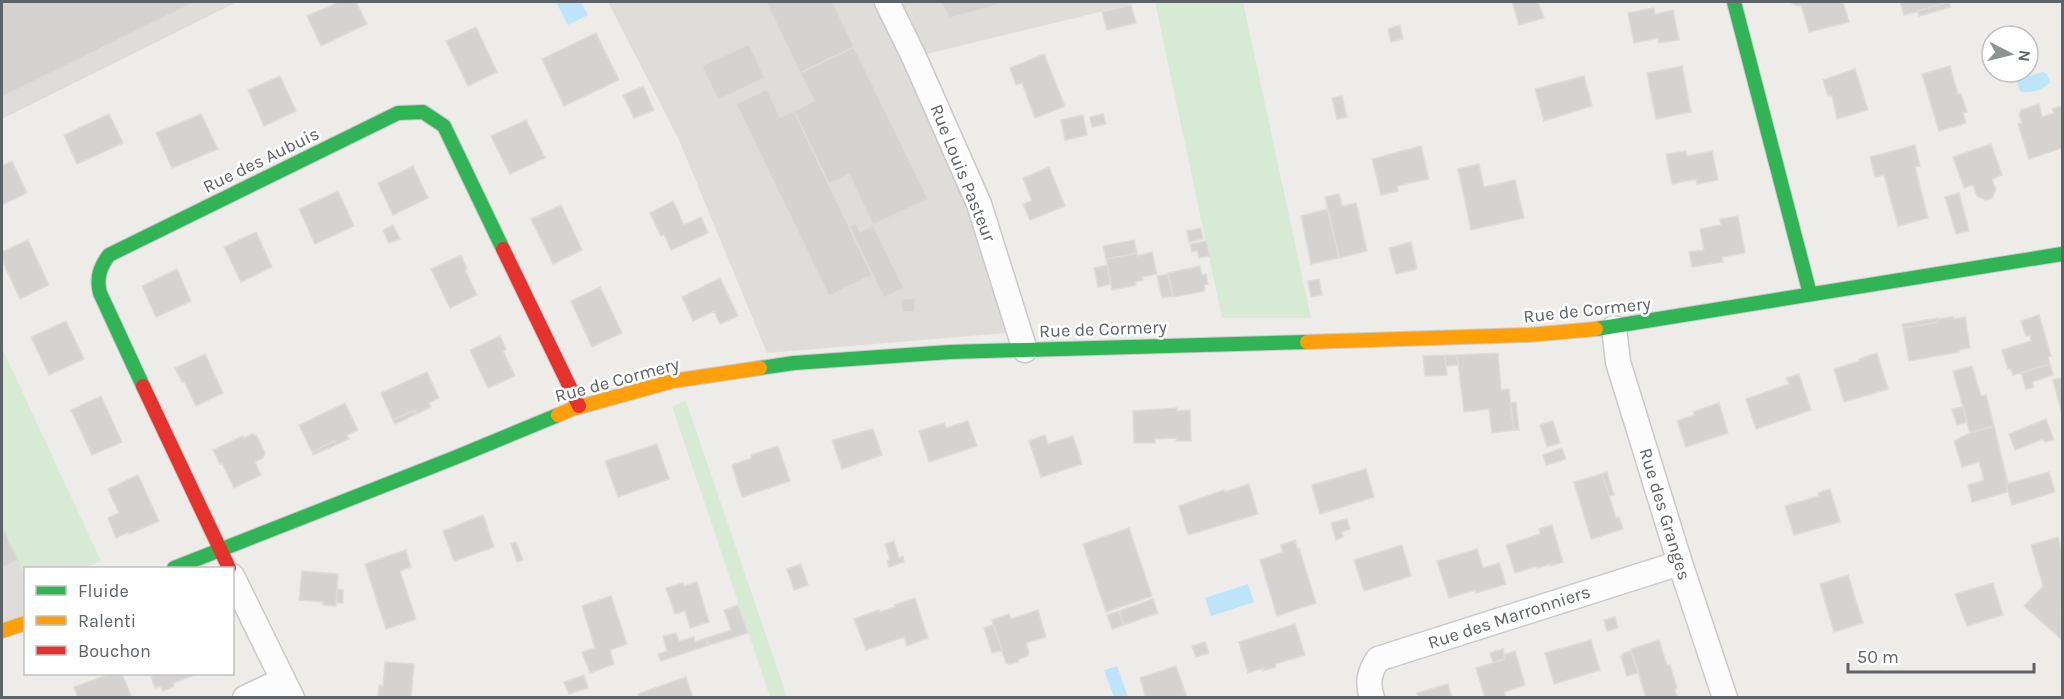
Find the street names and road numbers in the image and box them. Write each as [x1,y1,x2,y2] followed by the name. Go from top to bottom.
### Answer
[925,101,1001,245] street label: Rue Louis Pasteur
[199,122,323,198] street label: Rue des Aubuis
[1522,292,1652,328] street label: Rue de Cormery
[1039,316,1168,342] street label: Rue de Cormery
[552,353,682,407] street label: Rue de Cormery
[1634,445,1696,583] street label: Rue des Granges
[1425,580,1593,654] street label: Rue des Marronniers

